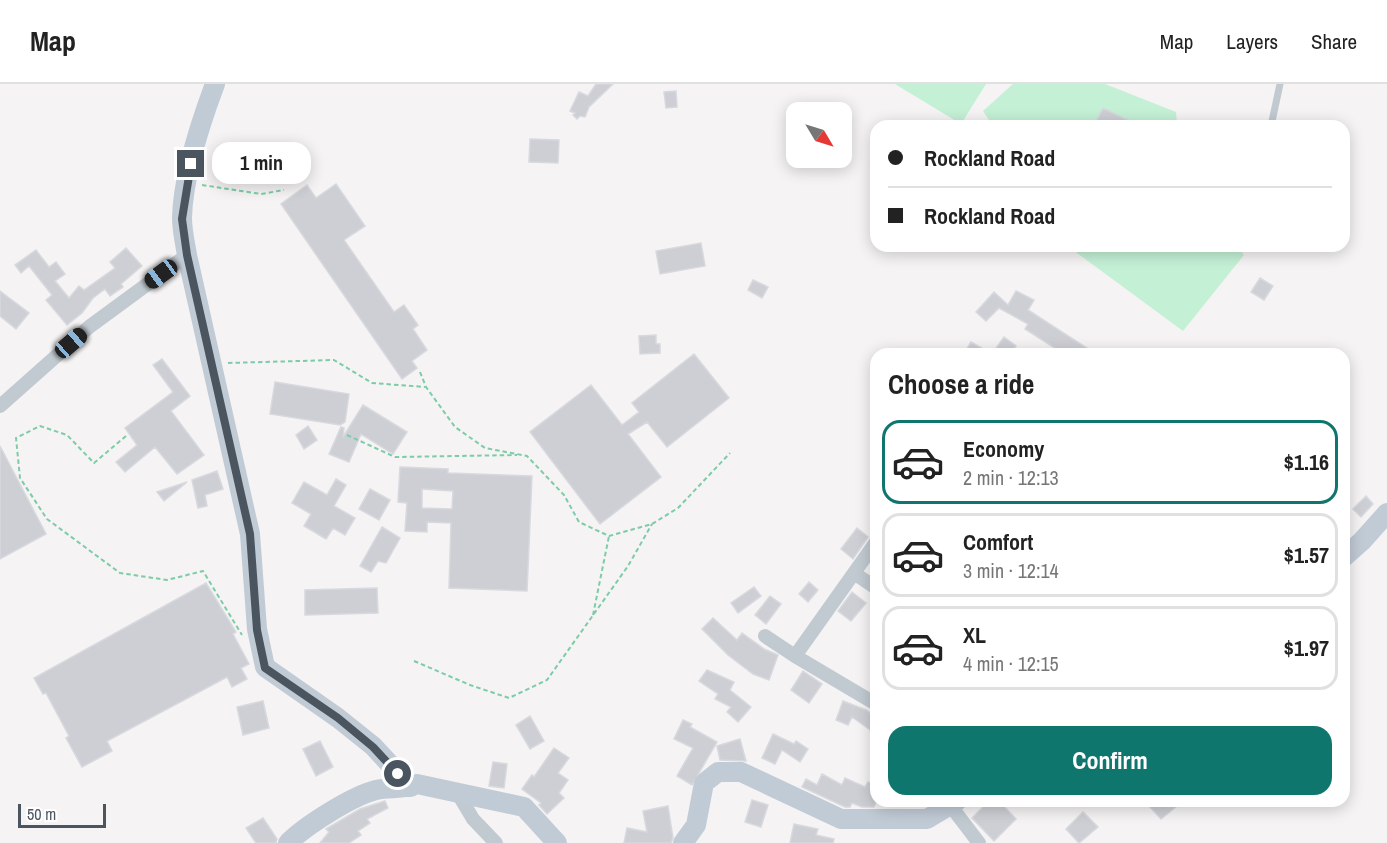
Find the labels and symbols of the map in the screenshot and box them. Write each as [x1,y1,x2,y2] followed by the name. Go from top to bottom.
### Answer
[786,102,852,168] north arrow
[212,143,311,185] callout: 1 min
[177,150,204,177] route end
[141,256,181,292] car
[52,324,90,362] car
[384,760,411,787] route start
[18,801,106,828] scale bar

